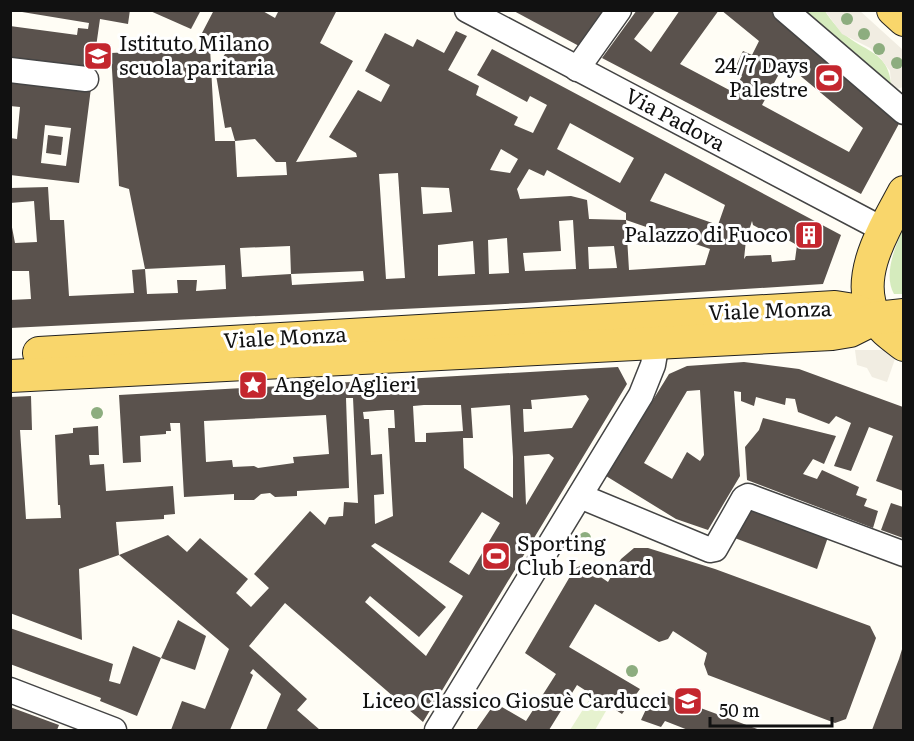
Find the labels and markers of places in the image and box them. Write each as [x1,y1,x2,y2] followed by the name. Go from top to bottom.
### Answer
[119,26,276,81] place label: Istituto Milano scuola paritaria
[82,40,114,72] school or university icon: Istituto Milano scuola paritaria
[715,48,808,103] place label: 24/7 Days Palestre
[813,62,845,94] sports icon: 24/7 Days Palestre
[624,217,788,248] place label: Palazzo di Fuoco
[793,219,825,251] building icon: Palazzo di Fuoco
[274,367,417,398] place label: Angelo Aglieri
[237,369,269,401] place icon: Angelo Aglieri
[517,526,652,581] place label: Sporting Club Leonard
[480,540,512,572] sports icon: Sporting Club Leonard
[362,683,667,714] place label: Liceo Classico Giosuè Carducci
[672,685,704,717] school or university icon: Liceo Classico Giosuè Carducci

